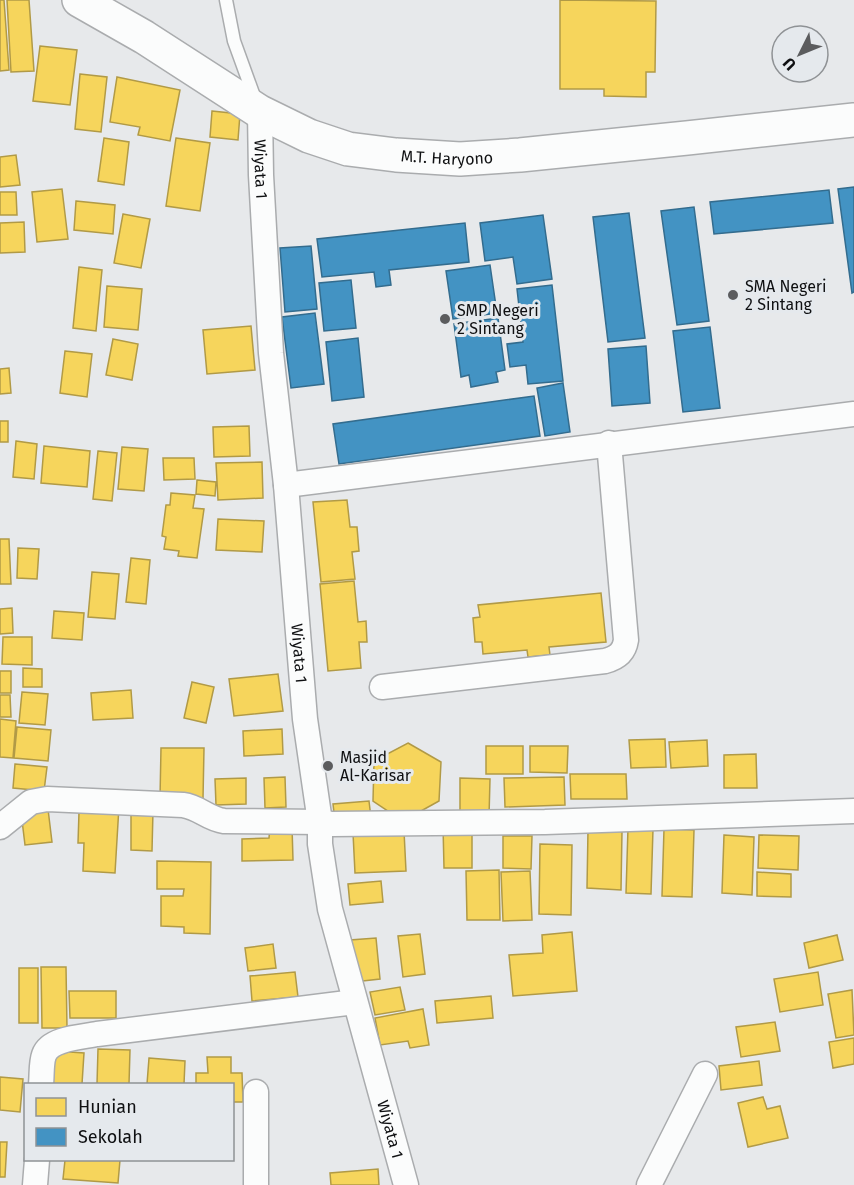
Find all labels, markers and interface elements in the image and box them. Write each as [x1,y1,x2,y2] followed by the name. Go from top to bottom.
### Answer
[770,24,830,84] north arrow
[779,54,800,74] text: U
[250,139,271,199] street label: Wiyata 1
[400,146,494,169] street label: M.T. Haryono
[745,277,827,314] place label: SMA Negeri 2 Sintang
[726,288,740,302] marker: SMA Negeri 2 Sintang
[457,301,539,338] place label: SMP Negeri 2 Sintang
[438,312,452,326] marker: SMP Negeri 2 Sintang
[287,623,311,684] street label: Wiyata 1
[340,748,412,785] place label: Masjid Al-Karisar
[321,759,335,773] marker: Masjid Al-Karisar
[24,1083,234,1161] legend
[78,1096,137,1118] text: Hunian
[373,1098,407,1160] street label: Wiyata 1
[78,1126,143,1148] text: Sekolah

